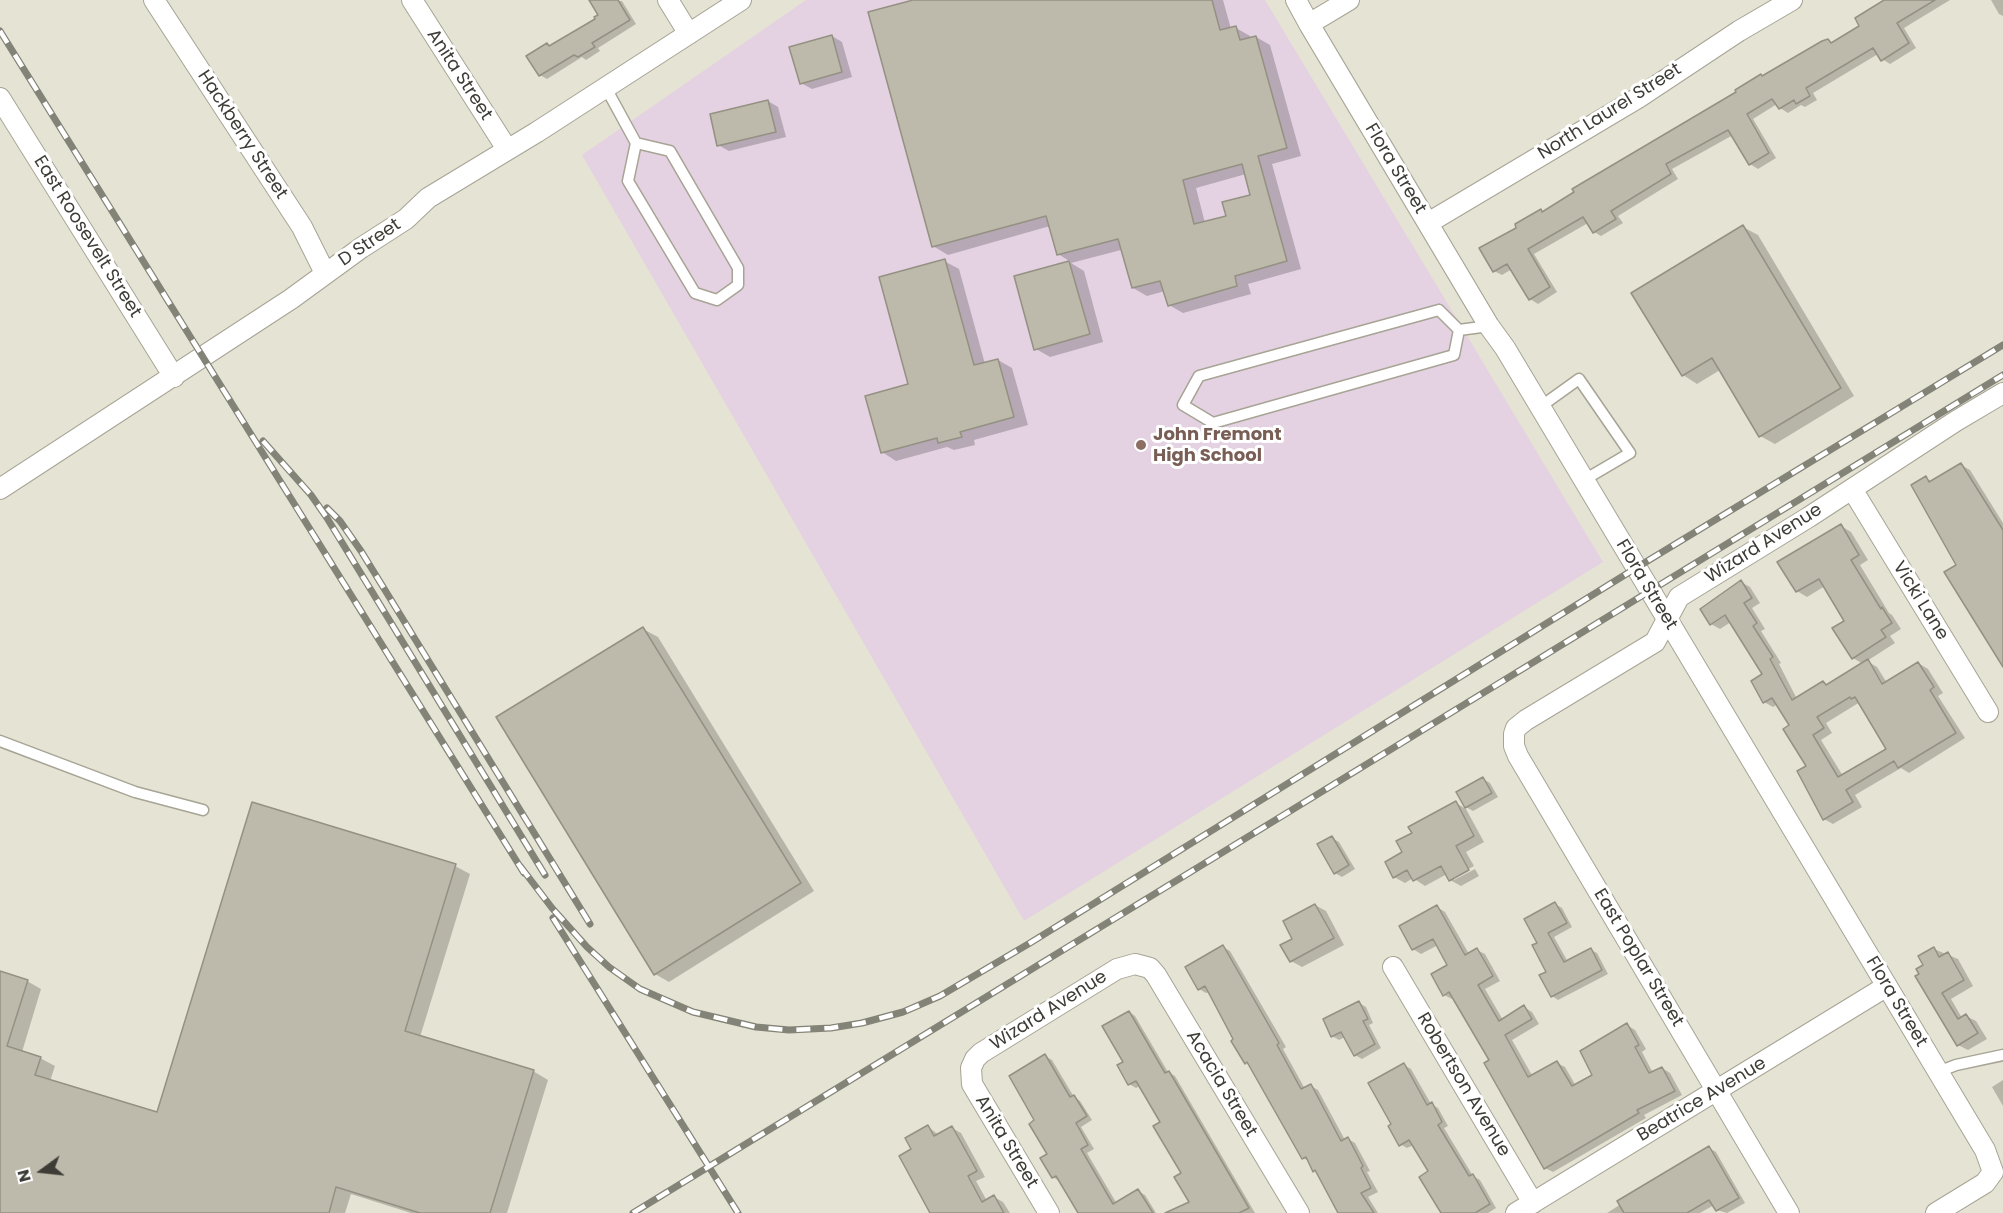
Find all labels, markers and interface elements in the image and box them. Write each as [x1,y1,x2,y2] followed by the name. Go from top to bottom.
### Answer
[422,25,496,125] street label: Anita Street
[1534,59,1686,165] street label: North Laurel Street
[192,67,292,203] street label: Hackberry Street
[1360,120,1430,218] street label: Flora Street
[28,152,146,322] street label: East Roosevelt Street
[335,214,405,272] street label: D Street
[1153,424,1282,466] place label: John Fremont High School
[1134,438,1148,452] marker: John Fremont High School
[1702,499,1826,589] street label: Wizard Avenue
[1611,536,1681,634] street label: Flora Street
[1887,558,1953,644] street label: Vicki Lane
[1588,885,1688,1031] street label: East Poplar Street
[1861,953,1931,1051] street label: Flora Street
[987,966,1111,1056] street label: Wizard Avenue
[1412,1009,1514,1161] street label: Robertson Avenue
[1181,1027,1261,1141] street label: Acacia Street
[1634,1053,1770,1147] street label: Beatrice Avenue
[970,1092,1042,1192] street label: Anita Street
[12,1141,72,1201] north arrow
[11,1167,37,1185] text: N

